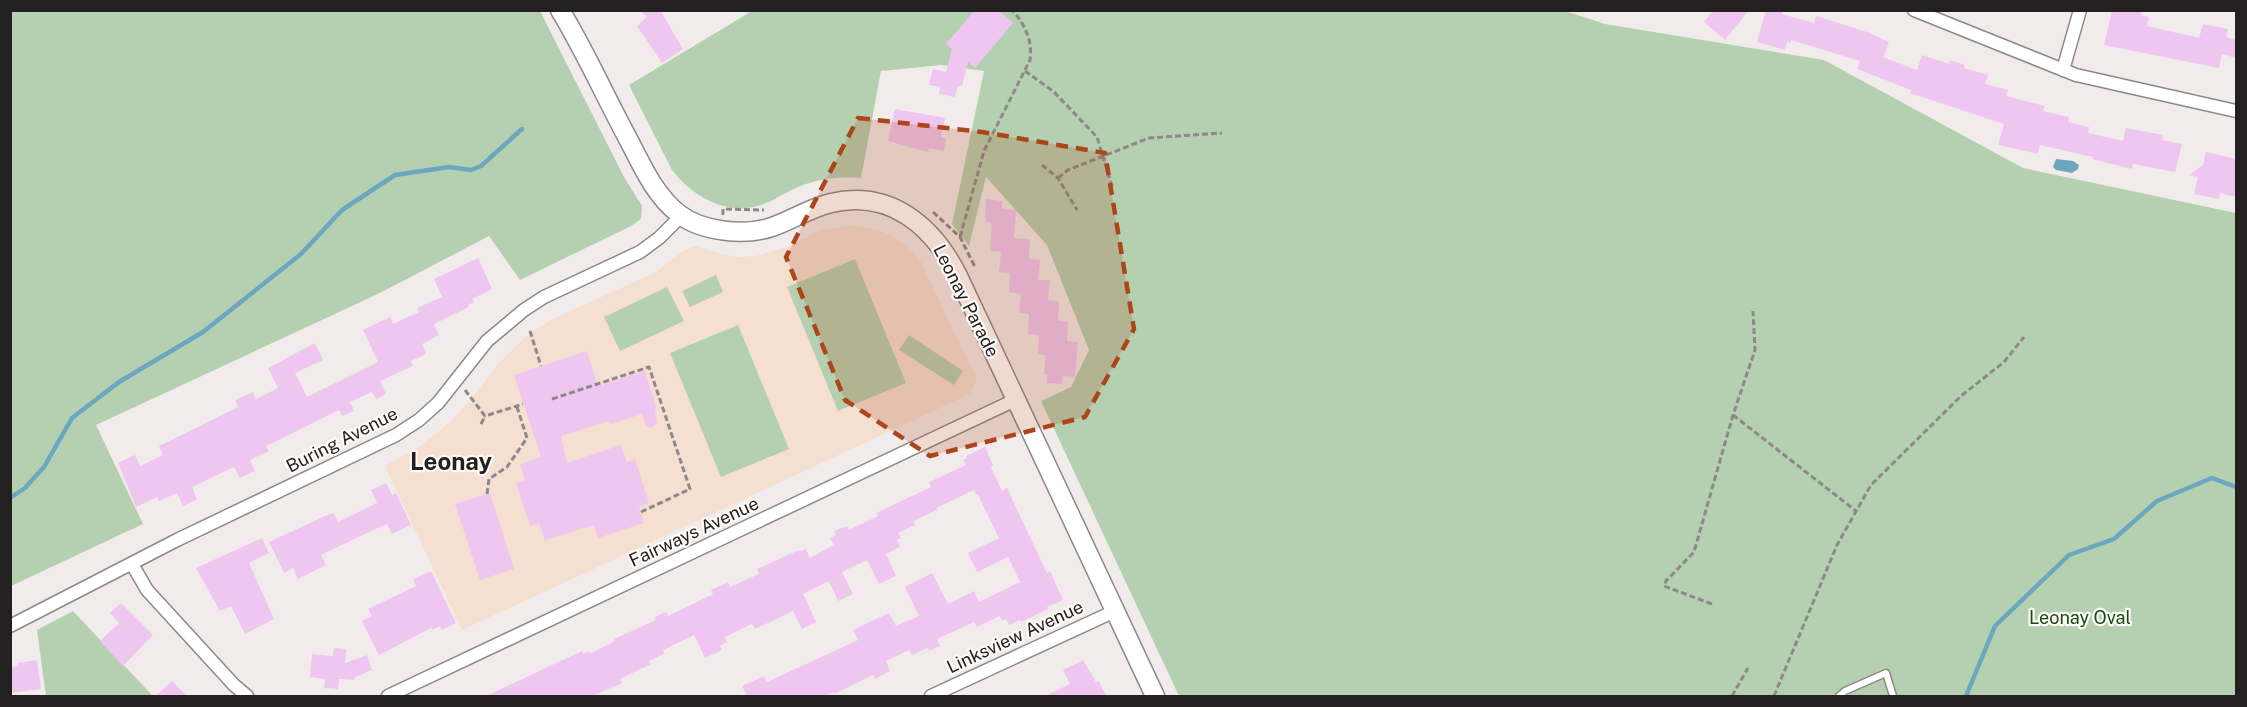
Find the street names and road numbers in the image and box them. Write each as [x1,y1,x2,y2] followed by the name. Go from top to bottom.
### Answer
[929,241,1004,360] street label: Leonay Parade
[283,402,401,477] street label: Buring Avenue
[626,492,762,571] street label: Fairways Avenue
[943,596,1086,677] street label: Linksview Avenue

